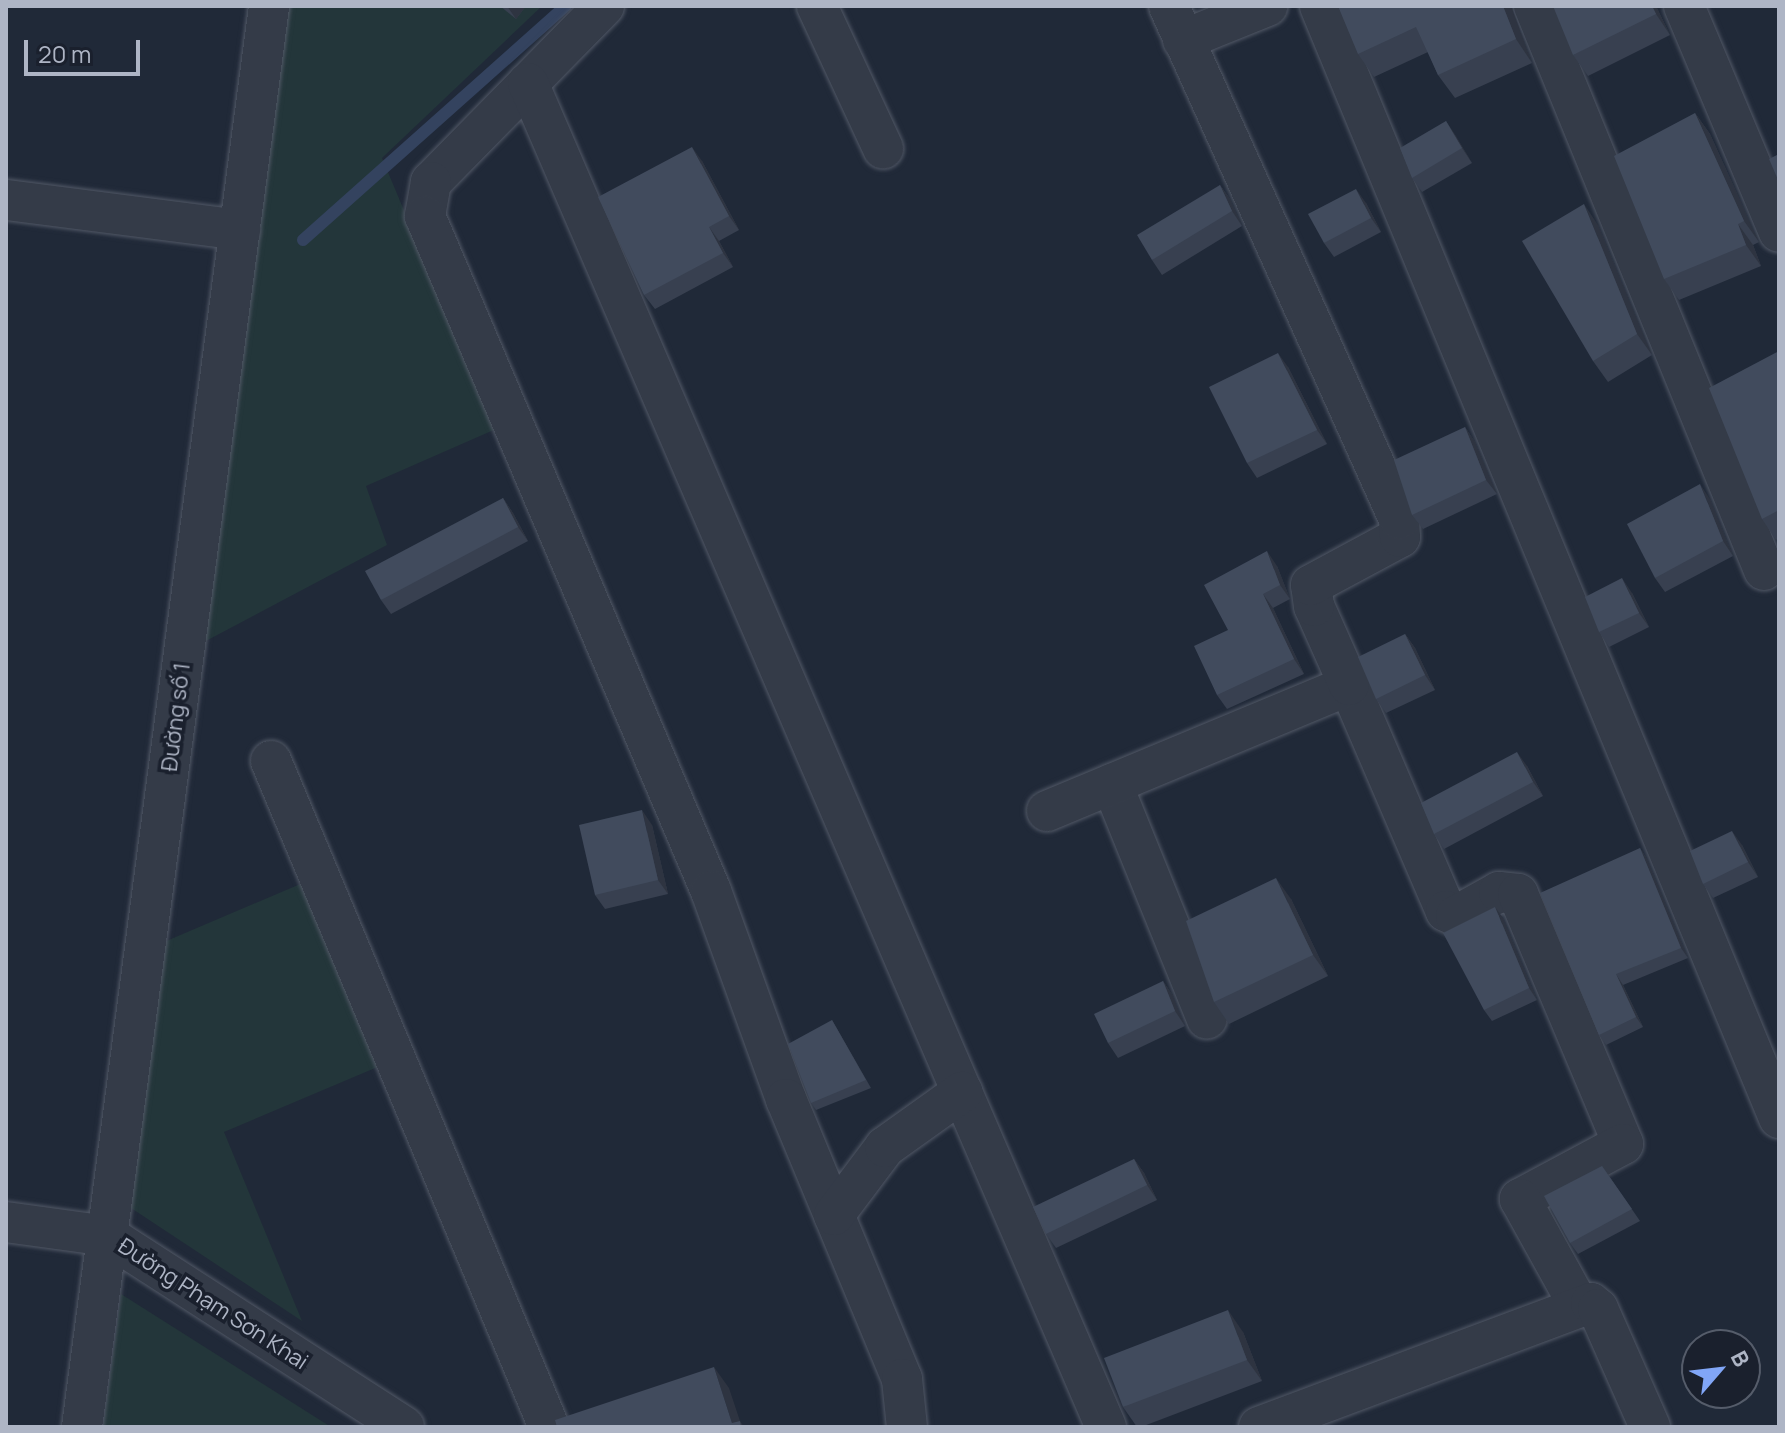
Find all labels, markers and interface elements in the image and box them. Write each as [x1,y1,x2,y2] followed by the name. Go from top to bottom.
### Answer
[28,24,144,74] scale bar
[38,37,91,70] text: 20 m
[156,661,196,773] street label: Đường số 1
[113,1233,313,1375] street label: Đường Phạm Sơn Khai
[1681,1329,1761,1409] north arrow
[1724,1345,1757,1372] text: B

